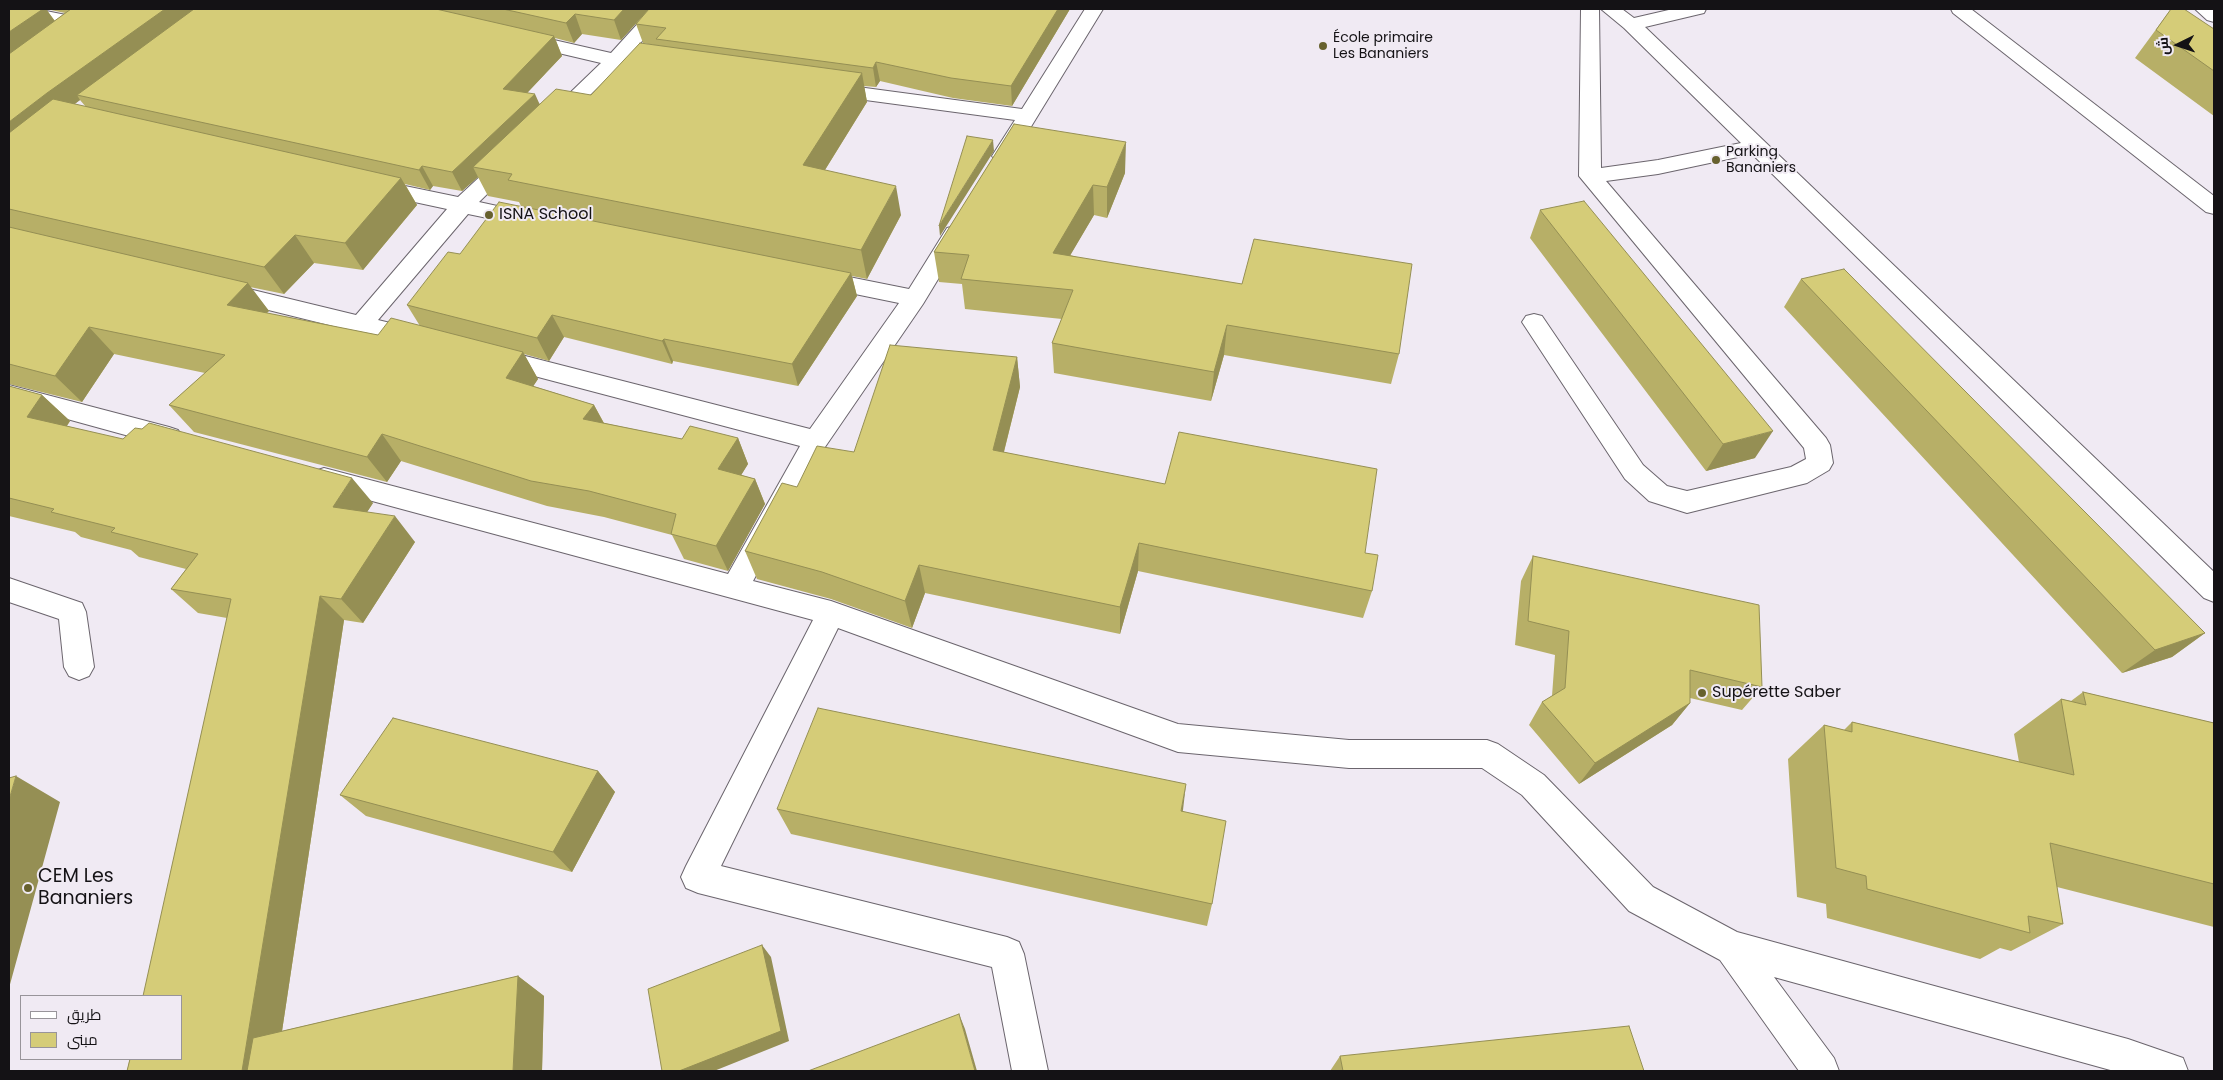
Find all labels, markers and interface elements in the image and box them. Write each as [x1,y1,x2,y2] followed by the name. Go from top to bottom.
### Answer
[2153,20,2203,70] north arrow
[1333,30,1433,62] place label: École primaire Les Bananiers
[2152,36,2174,56] text: ش
[1317,40,1329,52] marker: École primaire Les Bananiers
[1726,144,1796,176] place label: Parking Bananiers
[1710,154,1722,166] marker: Parking Bananiers
[499,205,592,225] place label: ISNA School
[483,209,495,221] marker: ISNA School
[1712,683,1841,703] place label: Supérette Saber
[1696,687,1708,699] marker: Supérette Saber
[38,866,133,910] place label: CEM Les Bananiers
[22,882,34,894] marker: CEM Les Bananiers
[20,995,182,1060] legend
[67,1004,101,1025] text: طريق
[67,1029,98,1050] text: مبنى

